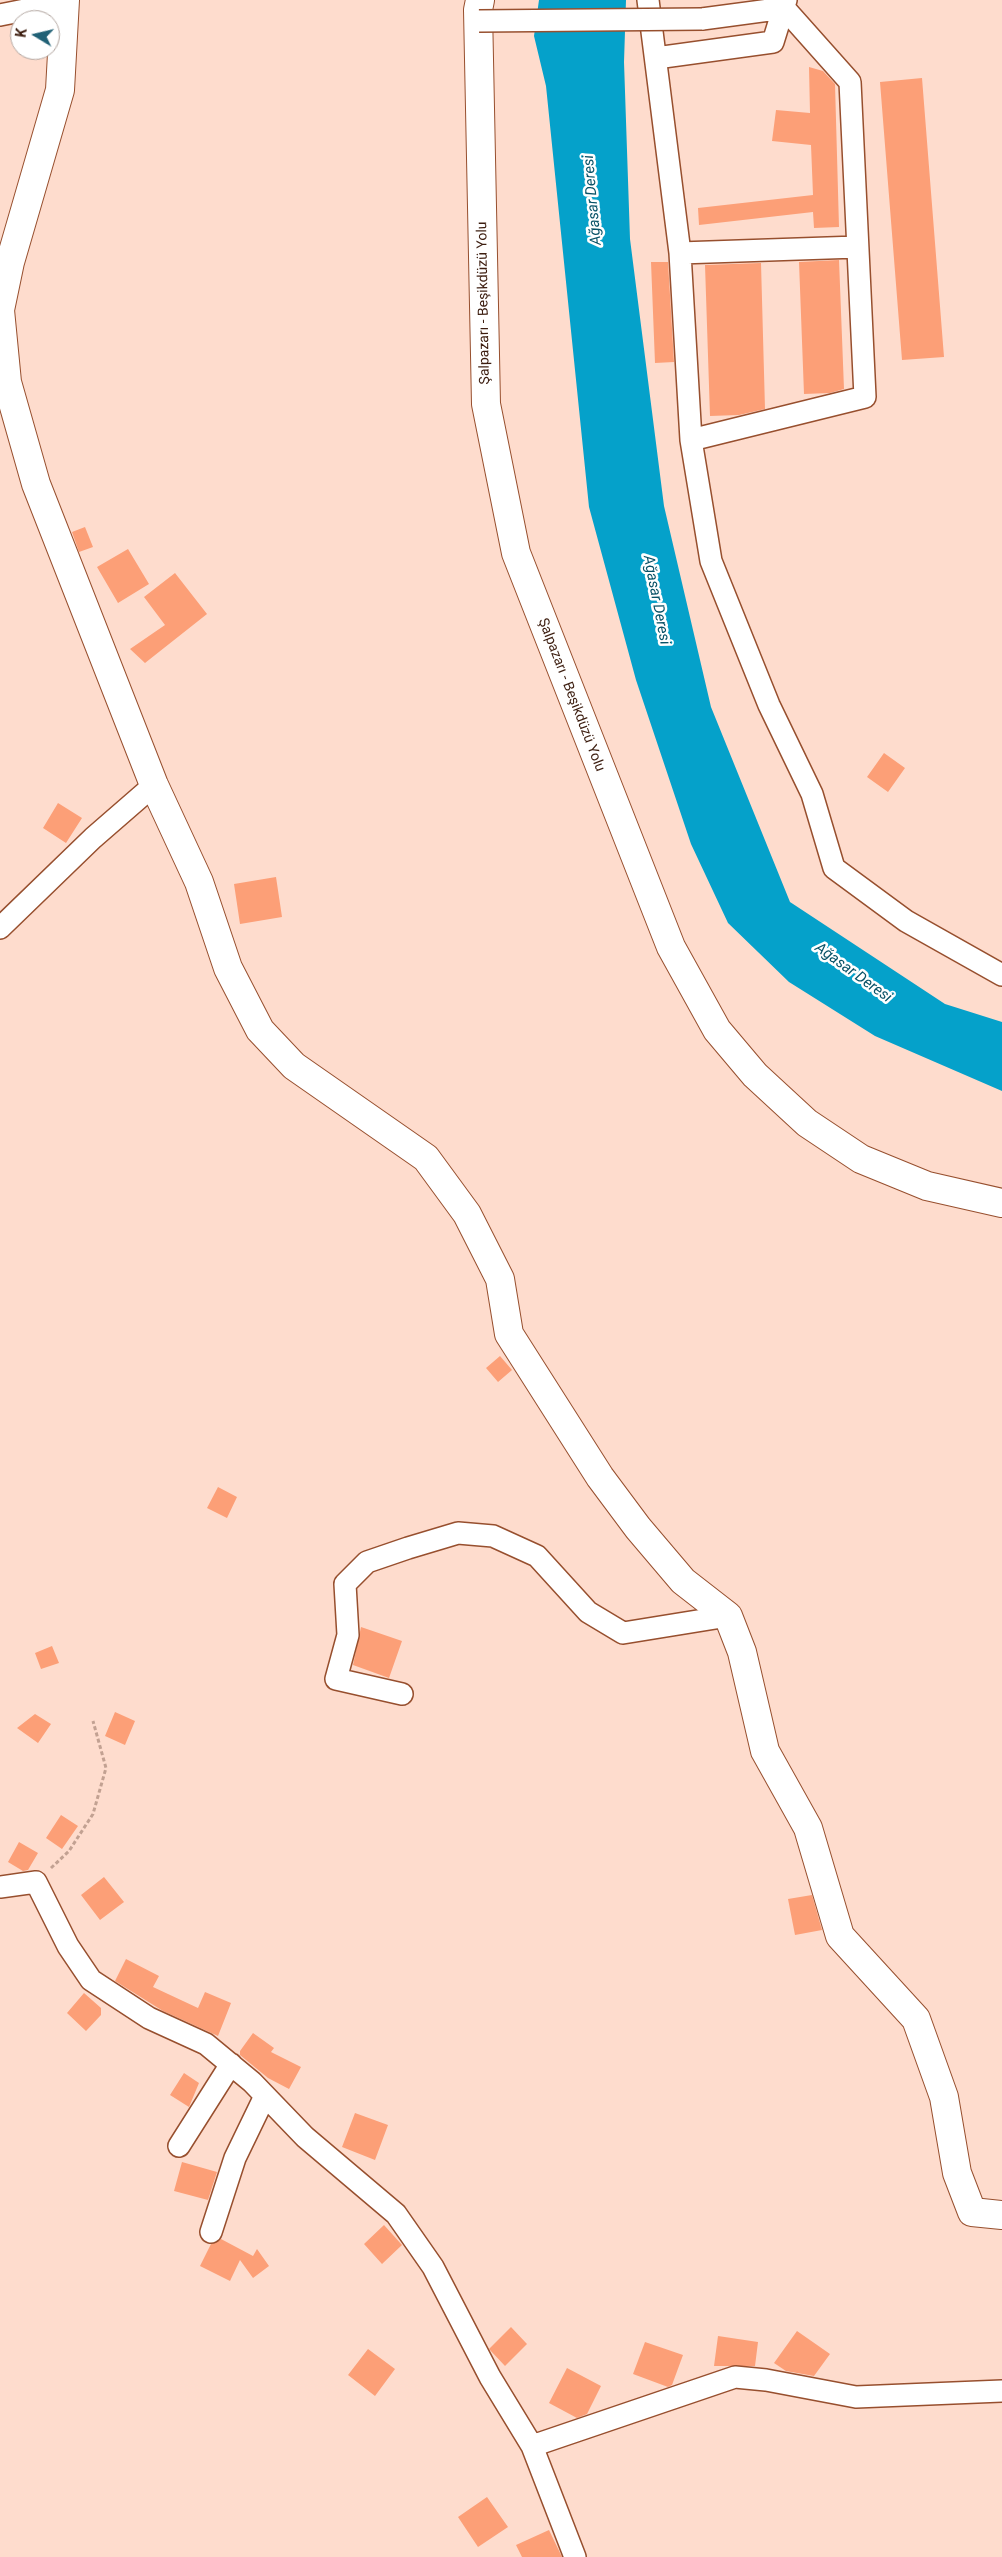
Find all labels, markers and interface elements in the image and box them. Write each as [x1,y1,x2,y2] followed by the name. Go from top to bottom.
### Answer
[10,10,60,60] north arrow
[13,27,30,38] text: K
[580,154,606,246] water label: Ağasar Deresi
[474,221,494,385] street label: Şalpazarı - Beşikdüzü Yolu
[639,554,673,646] water label: Ağasar Deresi
[534,616,608,774] street label: Şalpazarı - Beşikdüzü Yolu
[811,939,895,1007] water label: Ağasar Deresi

